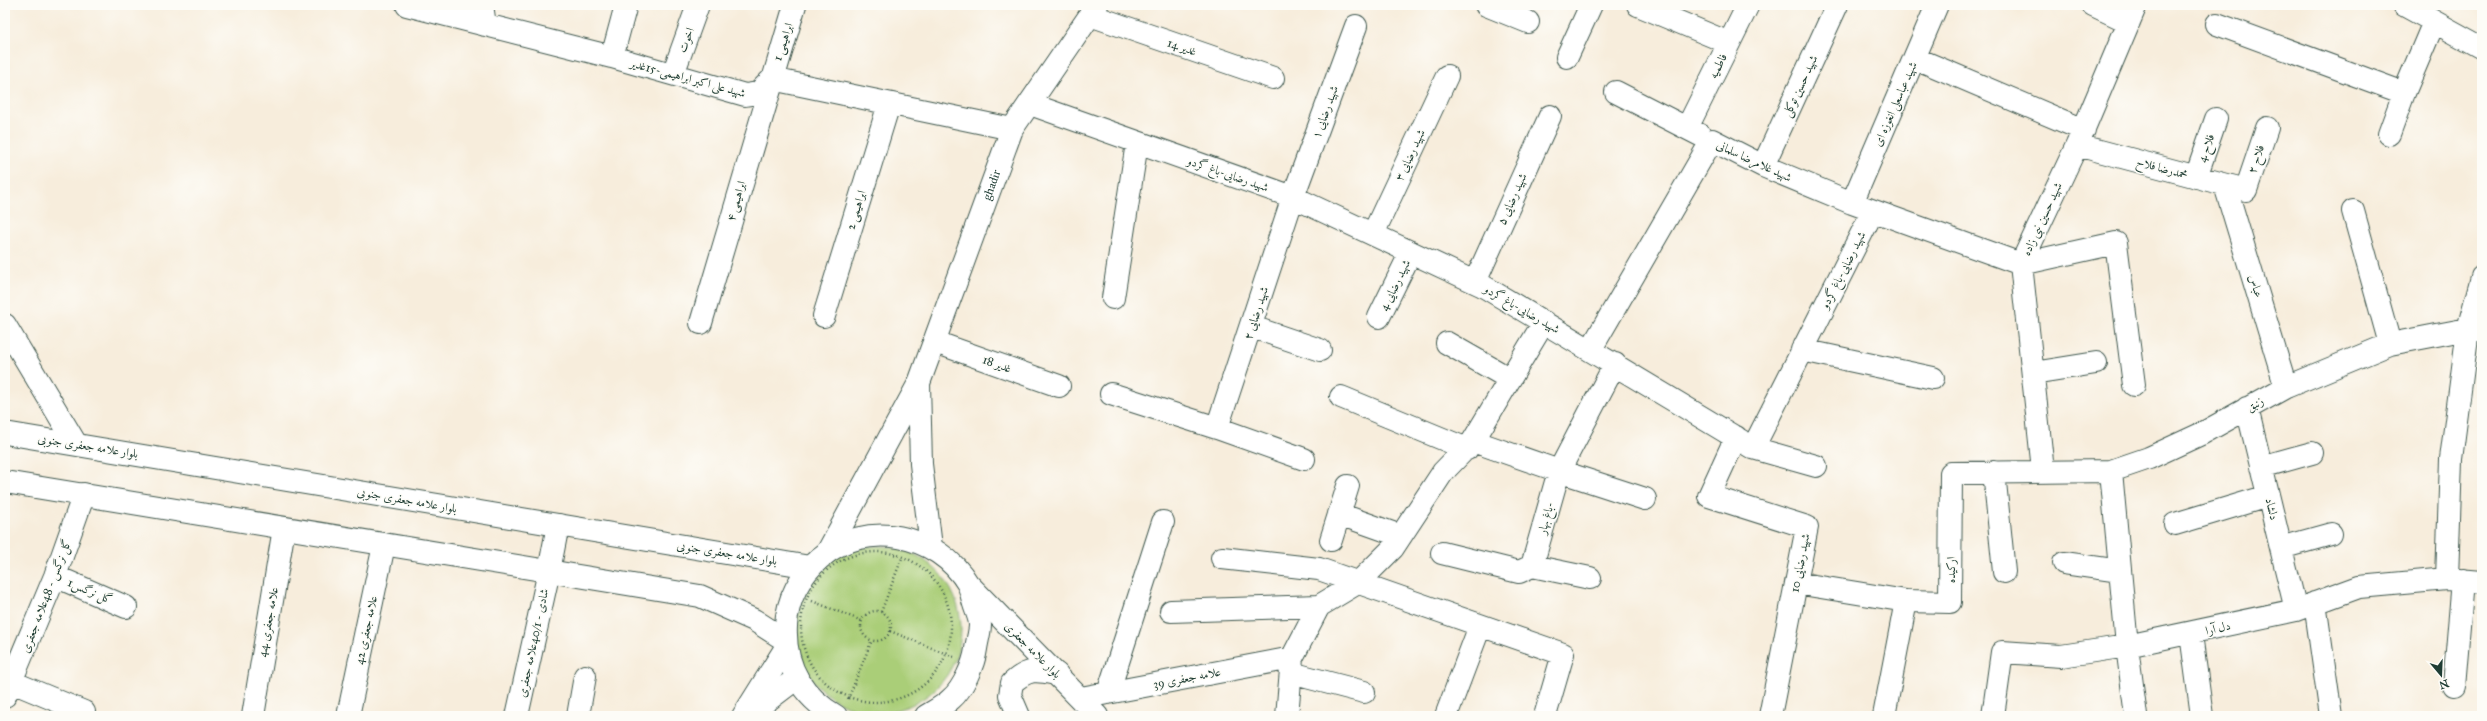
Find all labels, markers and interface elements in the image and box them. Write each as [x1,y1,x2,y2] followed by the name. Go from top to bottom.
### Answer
[770,21,798,63] street label: ابراهیمی 1
[675,25,698,55] street label: اخوت
[1166,35,1199,59] street label: غدیر 14
[1706,51,1730,81] street label: فاطمیه
[1780,53,1822,120] street label: شهید حسین توکلی
[626,55,747,102] street label: شهید علی اکبر ابراهیمی-15غدیر
[1870,60,1922,149] street label: شهید عباسعلی انغوزه ای
[1309,84,1342,141] street label: شهید رضایی ۱
[1392,127,1429,183] street label: شهید رضایی ۳
[2195,132,2221,165] street label: فلاح 4
[1713,137,1794,186] street label: شهید غلامرضا سلمانی
[2245,143,2271,176] street label: فلاح ۲
[1182,152,1271,198] street label: شهید رضایی-باغ گردو
[2134,154,2189,185] street label: محمدرضا فلاح
[980,167,1004,202] street label: ghadir
[1494,171,1531,227] street label: شهید رضایی ۵
[724,179,750,223] street label: ابراهیمی ۴
[2019,180,2067,259] street label: شهید حسین نبی زاده
[843,188,871,232] street label: ابراهیمی 2
[1816,229,1872,315] street label: شهید رضایی-باغ گردو
[1377,257,1414,313] street label: شهید رضایی 4
[2245,273,2266,300] street label: عباس
[1478,280,1563,340] street label: شهید رضایی-باغ گردو
[1241,285,1272,342] street label: شهید رضایی ۲
[981,352,1014,376] street label: غدیر 18
[2244,394,2267,415] street label: زنبق
[37,431,139,463] street label: بلوار علامه جعفری جنوبی
[356,484,458,518] street label: بلوار علامه جعفری جنوبی
[2262,496,2282,522] street label: دلشاد
[1535,500,1561,538] street label: باغ بهار-
[1787,532,1814,594] street label: شهید رضایی 10
[17,537,76,655] street label: گل نرگس - 48علامه جعفری
[676,538,778,570] street label: بلوار علامه جعفری جنوبی
[1944,556,1958,583] street label: ارکیده
[65,574,115,609] street label: 1گل نرگس
[255,586,282,658] street label: علامه جعفری 44
[515,587,552,699] street label: شادی - 40/1علامه جعفری
[352,594,381,666] street label: علامه جعفری 42
[2204,617,2232,638] street label: دل آرا
[1001,619,1064,682] street label: بلوار علامه جعفری
[2421,655,2461,695] north arrow
[1152,665,1223,692] street label: علامه جعفری 39
[2437,676,2451,692] text: N

